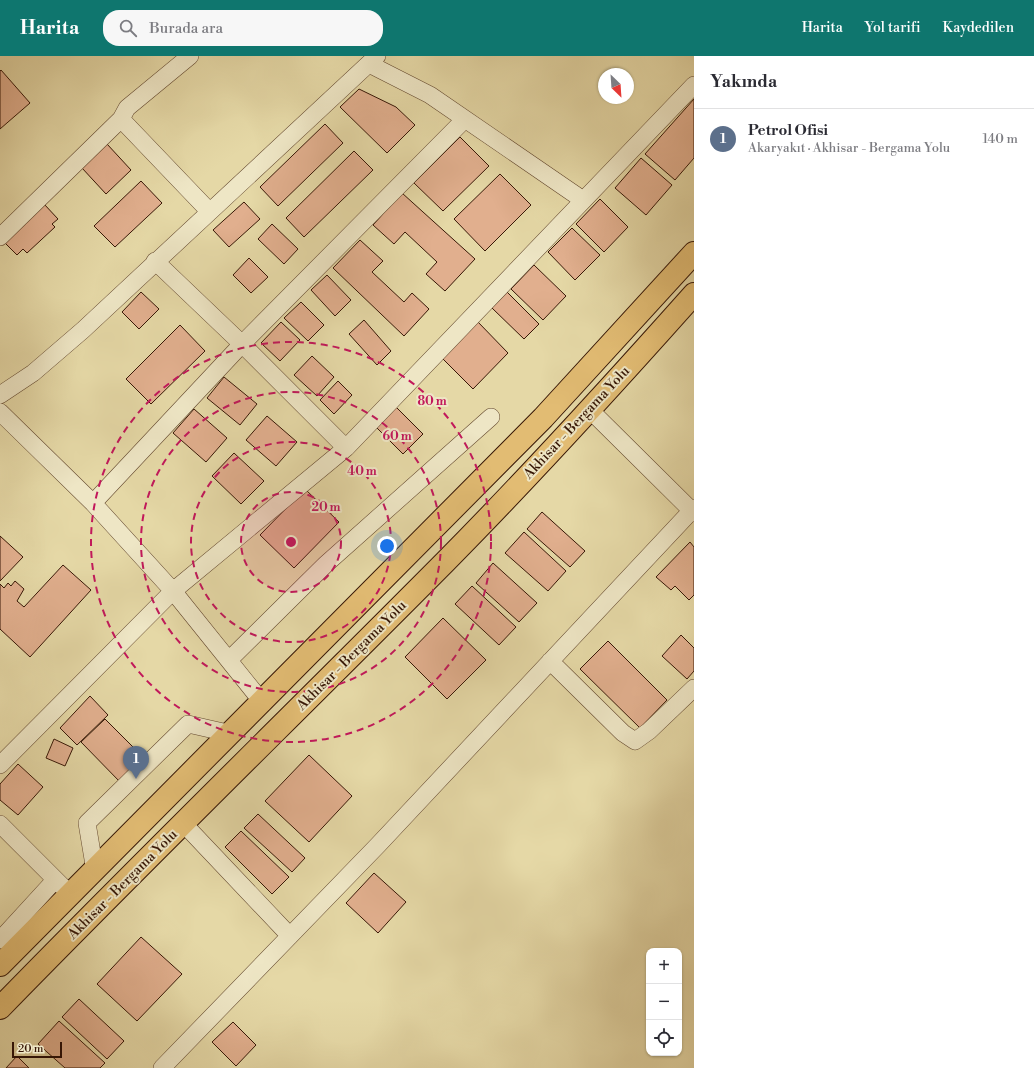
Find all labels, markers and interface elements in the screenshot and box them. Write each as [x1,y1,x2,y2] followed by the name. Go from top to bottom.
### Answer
[103,10,383,46] search box
[20,16,79,40] text: Harita
[117,17,139,39] icon: search
[149,19,223,38] text: Burada ara
[802,19,843,37] text: Harita
[865,19,921,37] text: Yol tarifi
[943,19,1014,37] text: Kaydedilen
[598,68,634,104] north arrow
[710,71,777,93] text: Yakında
[748,121,828,140] text: Petrol Ofisi
[720,131,726,147] text: 1
[982,131,1018,147] text: 140 m
[748,140,950,156] text: Akaryakıt · Akhisar - Bergama Yolu
[519,362,634,484] street label: Akhisar - Bergama Yolu
[417,394,447,409] text: 80 m
[382,429,412,444] text: 60 m
[347,464,377,479] text: 40 m
[311,500,341,515] text: 20 m
[284,535,298,549] centre of rings
[377,536,397,556] your location
[292,597,410,715] street label: Akhisar - Bergama Yolu
[123,746,149,779] pin: 1
[63,826,181,944] street label: Akhisar - Bergama Yolu
[646,948,682,1056] map controls
[646,948,682,984] button: +
[646,984,682,1020] button: −
[646,1020,682,1056] button: locate
[12,1040,62,1059] scale bar
[18,1042,43,1056] text: 20 m

